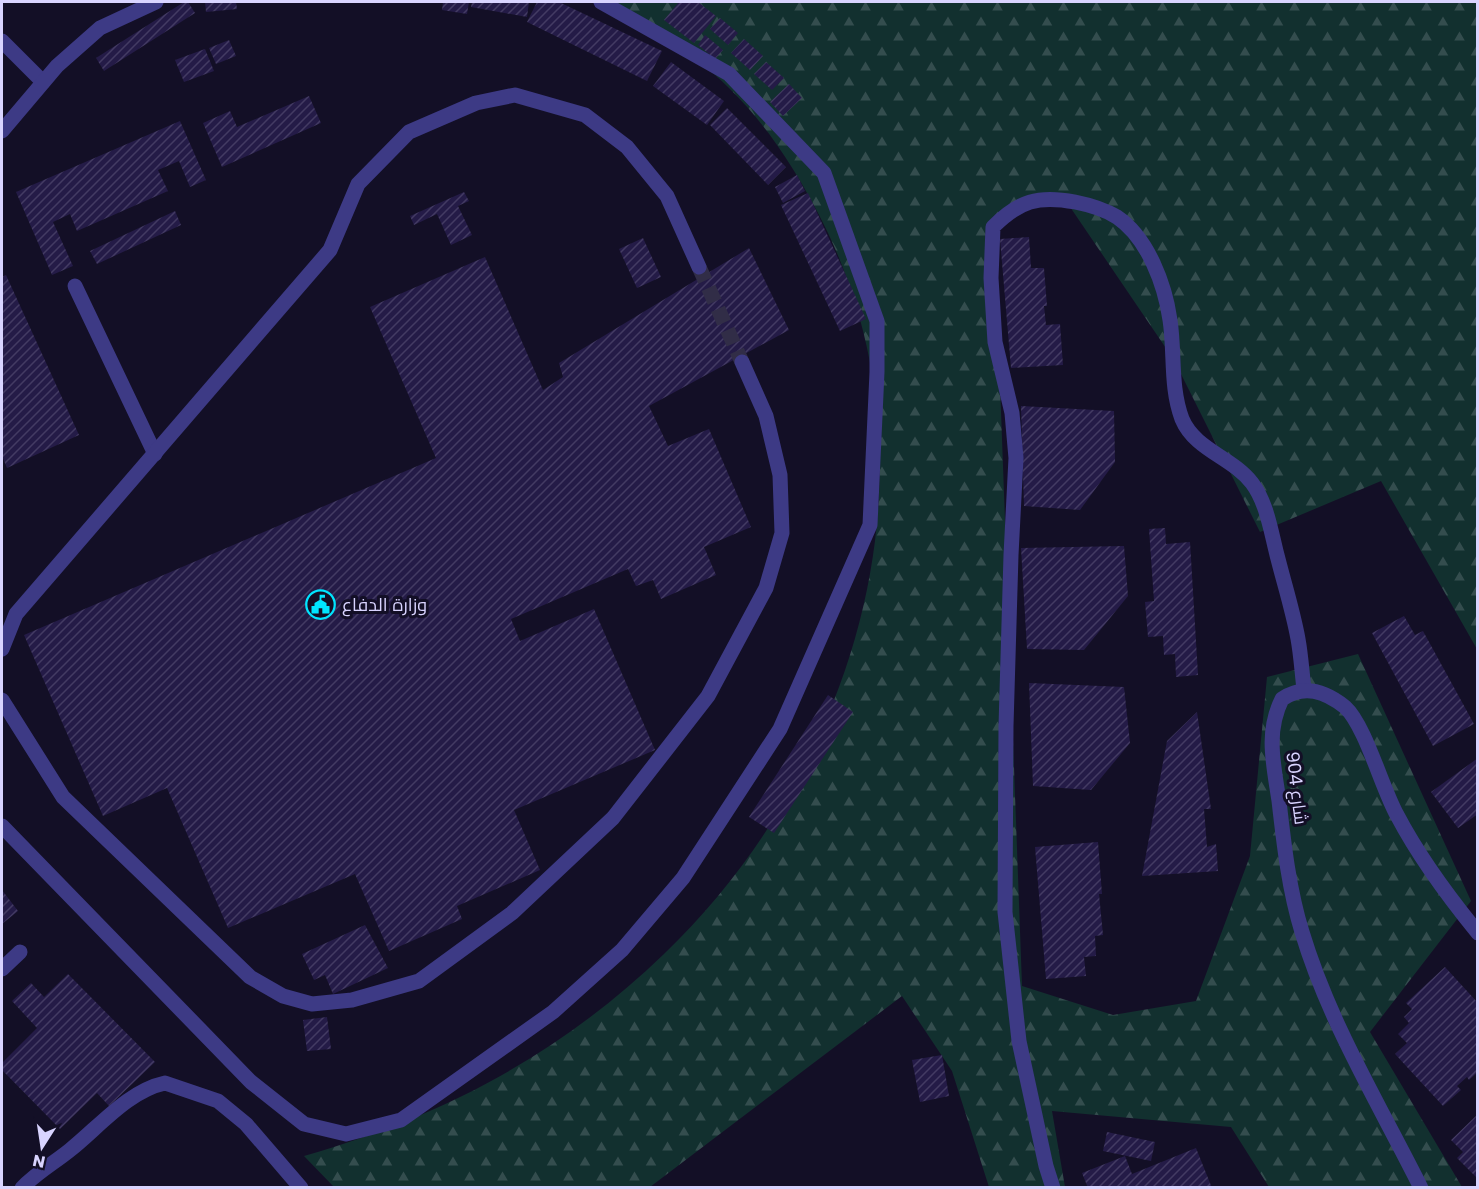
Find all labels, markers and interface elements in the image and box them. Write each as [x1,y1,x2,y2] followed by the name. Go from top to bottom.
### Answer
[305,588,337,620] public building icon: وزارة الدفاع
[342,592,427,617] place label: وزارة الدفاع
[1280,750,1314,826] street label: شارع 904
[12,1117,72,1177] north arrow
[31,1149,47,1174] text: N

